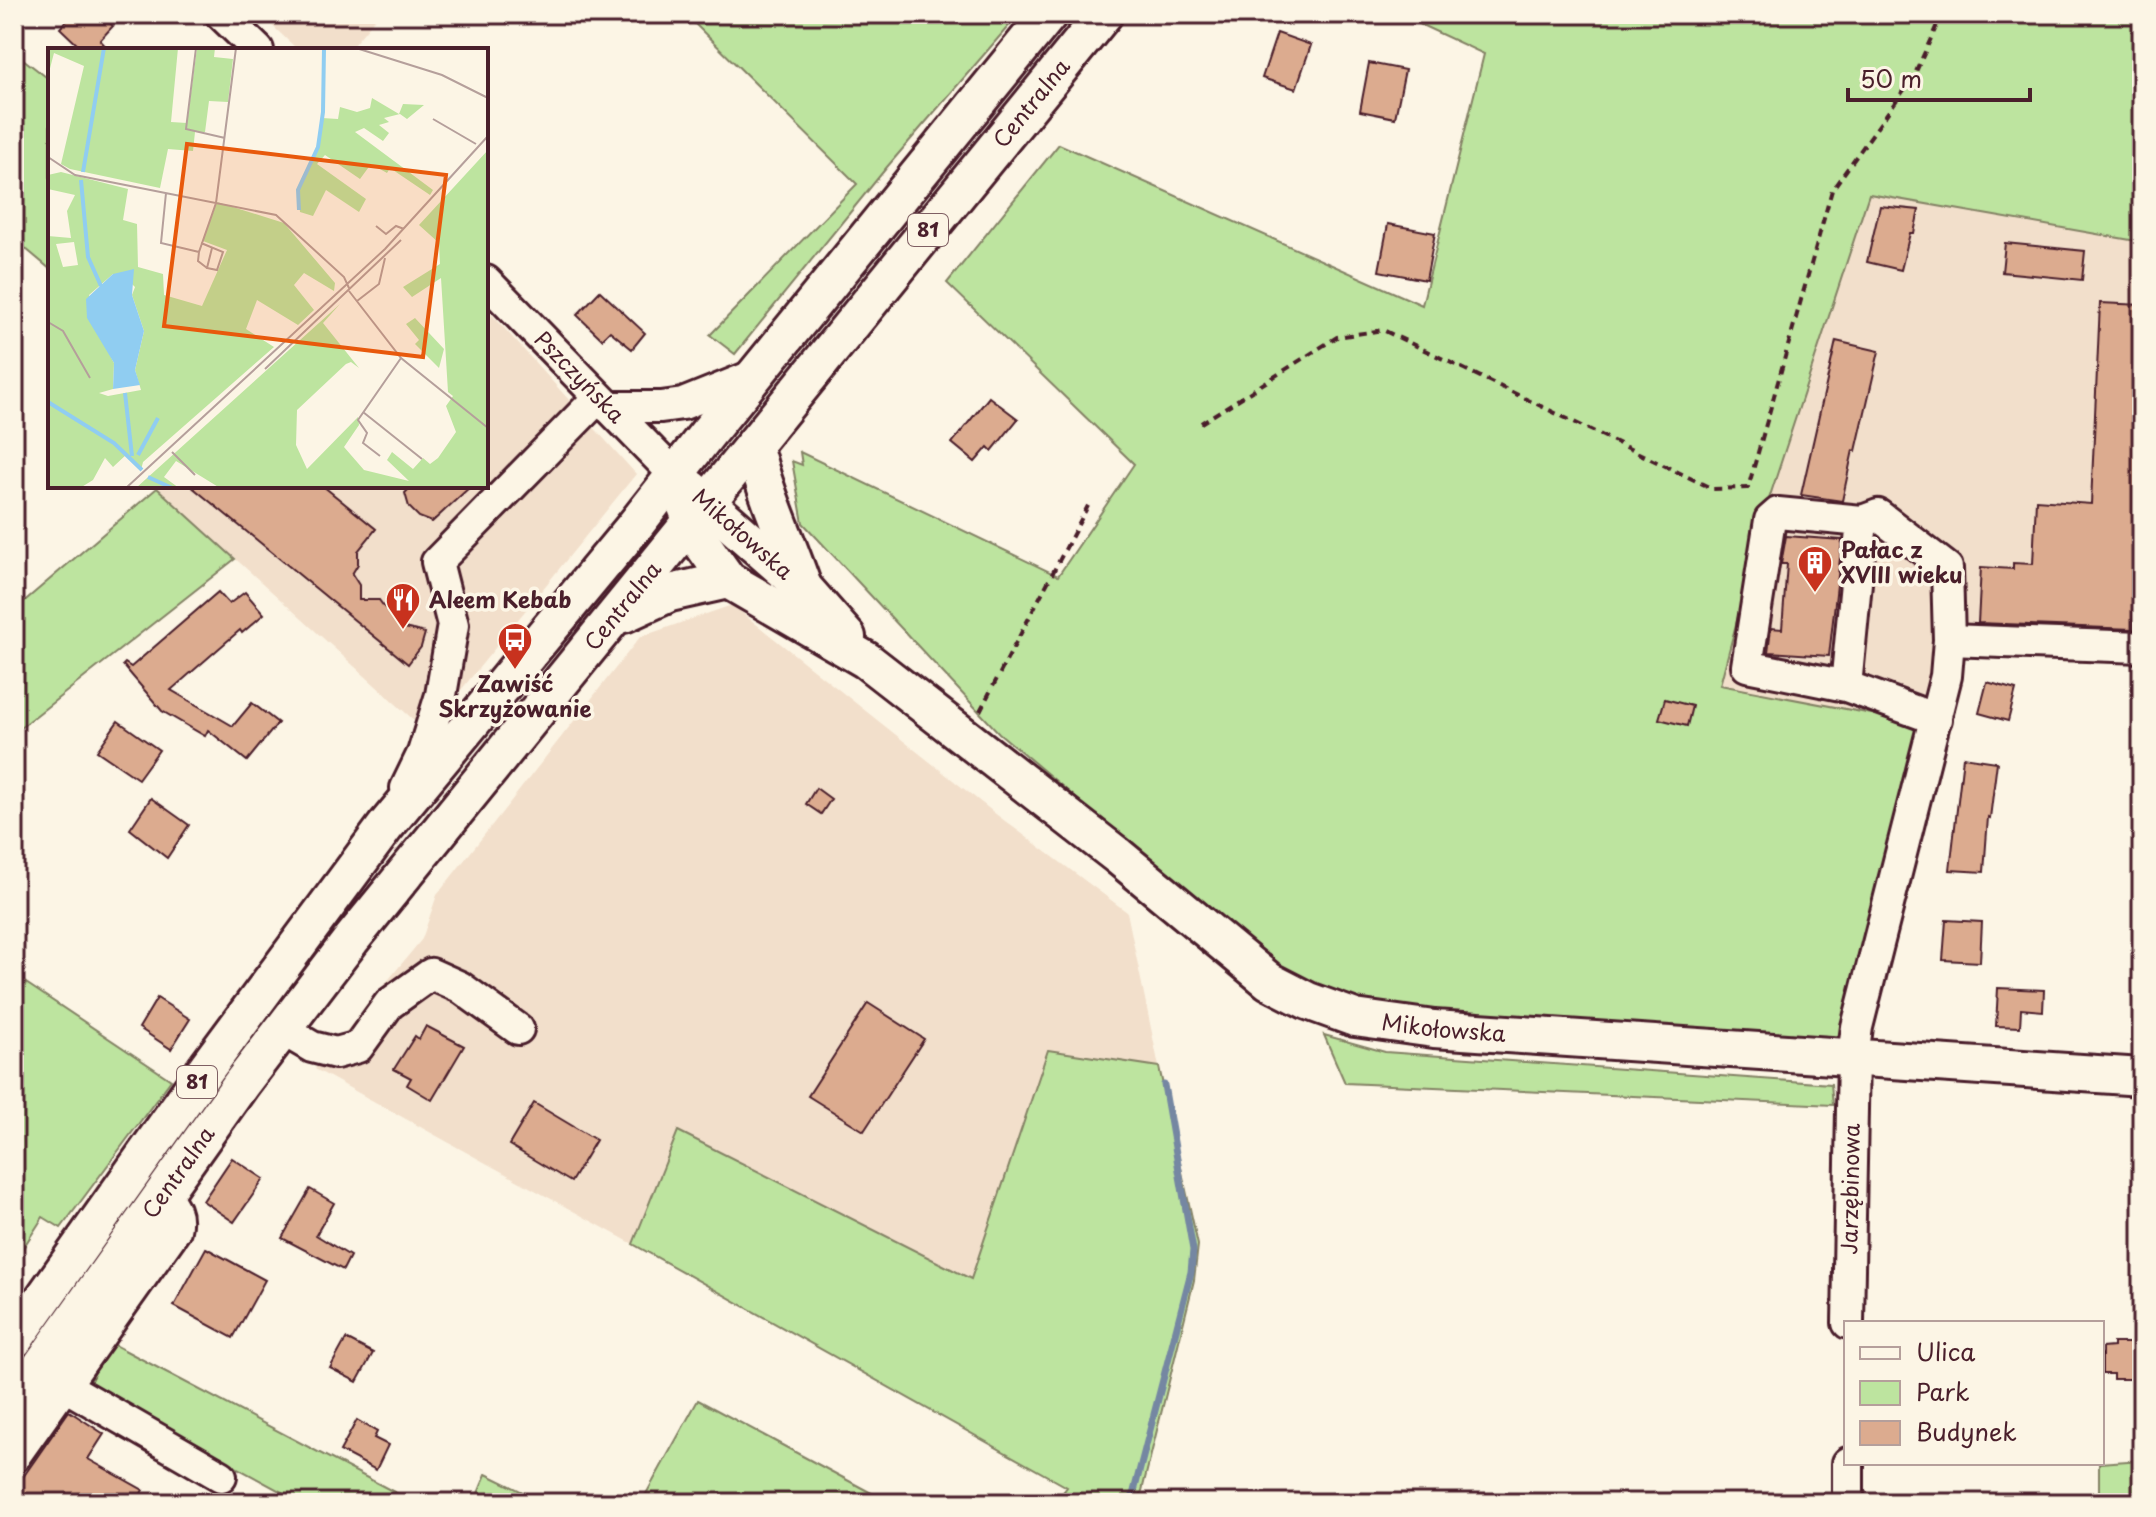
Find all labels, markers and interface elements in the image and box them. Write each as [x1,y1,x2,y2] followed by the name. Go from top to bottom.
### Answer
[48,48,488,488] inset map
[984,50,1077,154] street label: Centralna
[1848,52,2030,102] scale bar
[1860,60,1922,96] text: 50 m
[908,214,948,246] road number: 81
[528,322,634,430] street label: Pszczyńska
[686,480,802,587] street label: Mikołowska
[1841,532,1963,590] place label: Pałac z XVIII wieku
[1796,544,1834,594] building icon: Pałac z XVIII wieku
[575,553,668,657] street label: Centralna
[384,581,422,631] restaurant icon: Aleem Kebab
[429,582,572,615] place label: Aleem Kebab
[496,621,534,671] bus stop icon: Zawiść Skrzyżowanie
[439,666,592,724] place label: Zawiść Skrzyżowanie
[1380,1004,1507,1049] street label: Mikołowska
[177,1066,217,1098] road number: 81
[133,1118,222,1225] street label: Centralna
[1831,1123,1867,1255] street label: Jarzębinowa
[1844,1321,2104,1465] legend
[1916,1333,1975,1369] text: Ulica
[1916,1373,1970,1409] text: Park
[1916,1413,2017,1449] text: Budynek

